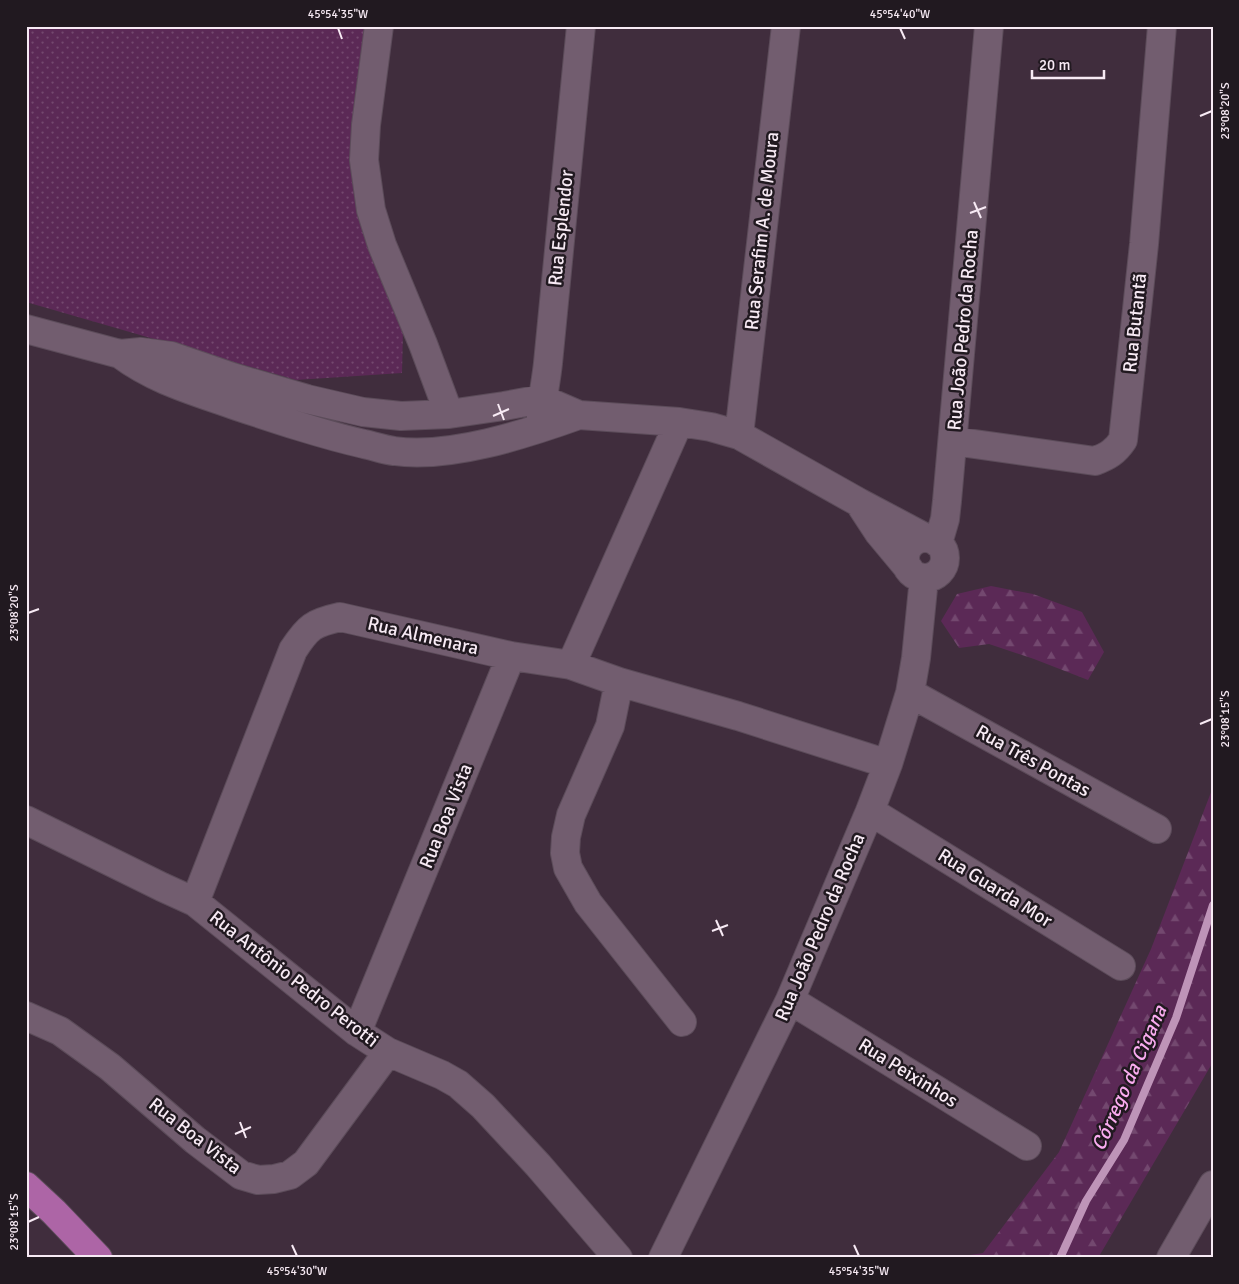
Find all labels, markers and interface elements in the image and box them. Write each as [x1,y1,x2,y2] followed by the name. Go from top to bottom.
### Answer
[308,7,368,22] text: 45°54'35"W
[870,7,930,22] text: 45°54'40"W
[1032,48,1104,80] scale bar
[1039,56,1070,74] text: 20 m
[1218,82,1233,140] text: 23°08'20"S
[740,131,784,331] street label: Rua Serafim A. de Moura
[543,169,579,287] street label: Rua Esplendor
[942,229,984,431] street label: Rua João Pedro da Rocha
[1118,272,1152,374] street label: Rua Butantã
[7,584,22,642] text: 23°08'20"S
[365,612,481,660] street label: Rua Almenara
[1218,690,1233,748] text: 23°08'15"S
[971,720,1095,802] street label: Rua Três Pontas
[414,760,478,872] street label: Rua Boa Vista
[770,830,870,1024] street label: Rua João Pedro da Rocha
[933,843,1057,933] street label: Rua Guarda Mor
[205,905,383,1053] street label: Rua Antônio Pedro Perotti
[1086,1001,1173,1155] water label: Córrego da Cigana
[854,1033,962,1113] street label: Rua Peixinhos
[144,1092,246,1180] street label: Rua Boa Vista
[7,1193,22,1251] text: 23°08'15"S
[267,1264,327,1279] text: 45°54'30"W
[829,1264,889,1279] text: 45°54'35"W

